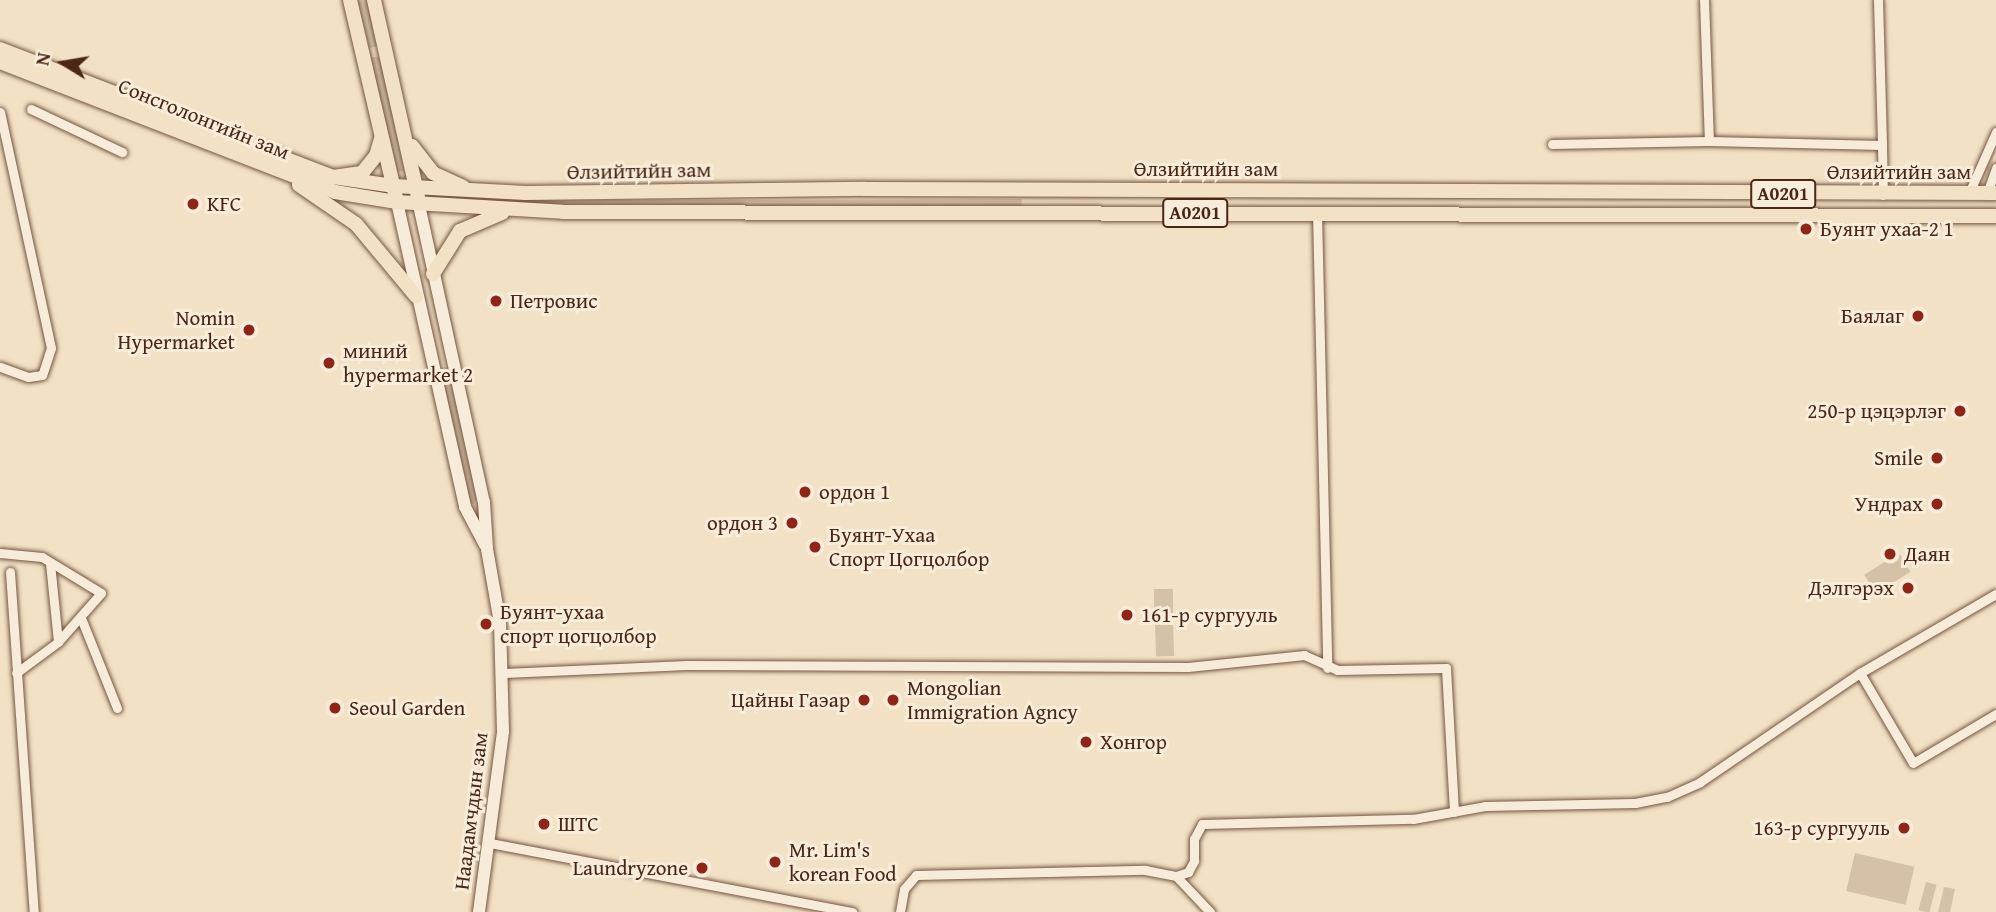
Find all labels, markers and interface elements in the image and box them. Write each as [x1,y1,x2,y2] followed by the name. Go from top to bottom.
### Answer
[28,28,98,98] north arrow
[27,50,57,68] text: N
[115,73,293,165] street label: Сонсголонгийн зам
[1134,156,1278,182] street label: Өлзийтийн зам
[567,157,711,185] street label: Өлзийтийн зам
[1827,159,1971,185] street label: Өлзийтийн зам
[1750,178,1816,210] road number: A0201
[207,191,241,217] place label: KFC
[185,196,201,212] marker: KFC
[1162,197,1228,228] road number: A0201
[1820,216,1954,242] place label: Буянт ухаа-2 1
[1798,221,1814,237] marker: Буянт ухаа-2 1
[510,288,598,314] place label: Петровис
[488,293,504,309] marker: Петровис
[1841,303,1904,329] place label: Баялаг
[118,305,235,355] place label: Nomin Hypermarket
[1910,308,1926,324] marker: Баялаг
[241,322,257,338] marker: Nomin Hypermarket
[343,338,473,388] place label: миний hypermarket 2
[321,355,337,371] marker: миний hypermarket 2
[1807,398,1946,424] place label: 250-р цэцэрлэг
[1952,403,1968,419] marker: 250-р цэцэрлэг
[1874,445,1923,471] place label: Smile
[1929,450,1945,466] marker: Smile
[819,479,890,505] place label: ордон 1
[797,484,813,500] marker: ордон 1
[1855,491,1923,517] place label: Ундрах
[1929,496,1945,512] marker: Ундрах
[707,510,778,536] place label: ордон 3
[784,515,800,531] marker: ордон 3
[829,522,989,572] place label: Буянт-Ухаа Спорт Цогцолбор
[807,539,823,555] marker: Буянт-Ухаа Спорт Цогцолбор
[1904,541,1950,567] place label: Даян
[1882,546,1898,562] marker: Даян
[1809,575,1894,601] place label: Дэлгэрэх
[1900,580,1916,596] marker: Дэлгэрэх
[500,599,657,649] place label: Буянт-ухаа спорт цогцолбор
[1141,602,1278,628] place label: 161-р сургууль
[1119,607,1135,623] marker: 161-р сургууль
[478,616,494,632] marker: Буянт-ухаа спорт цогцолбор
[907,675,1078,725] place label: Mongolian Immigration Agncy
[731,687,850,713] place label: Цайны Гаэар
[856,692,872,708] marker: Цайны Гаэар
[885,692,901,708] marker: Mongolian Immigration Agncy
[349,695,465,721] place label: Seoul Garden
[327,700,343,716] marker: Seoul Garden
[1100,729,1167,755] place label: Хонгор
[449,731,493,891] street label: Наадамчдын зам
[1078,734,1094,750] marker: Хонгор
[558,811,599,837] place label: ШТС
[1753,815,1890,841] place label: 163-р сургууль
[536,816,552,832] marker: ШТС
[1896,820,1912,836] marker: 163-р сургууль
[789,837,897,887] place label: Mr. Lim's korean Food
[767,854,783,870] marker: Mr. Lim's korean Food
[573,855,688,881] place label: Laundryzone
[694,860,710,876] marker: Laundryzone

